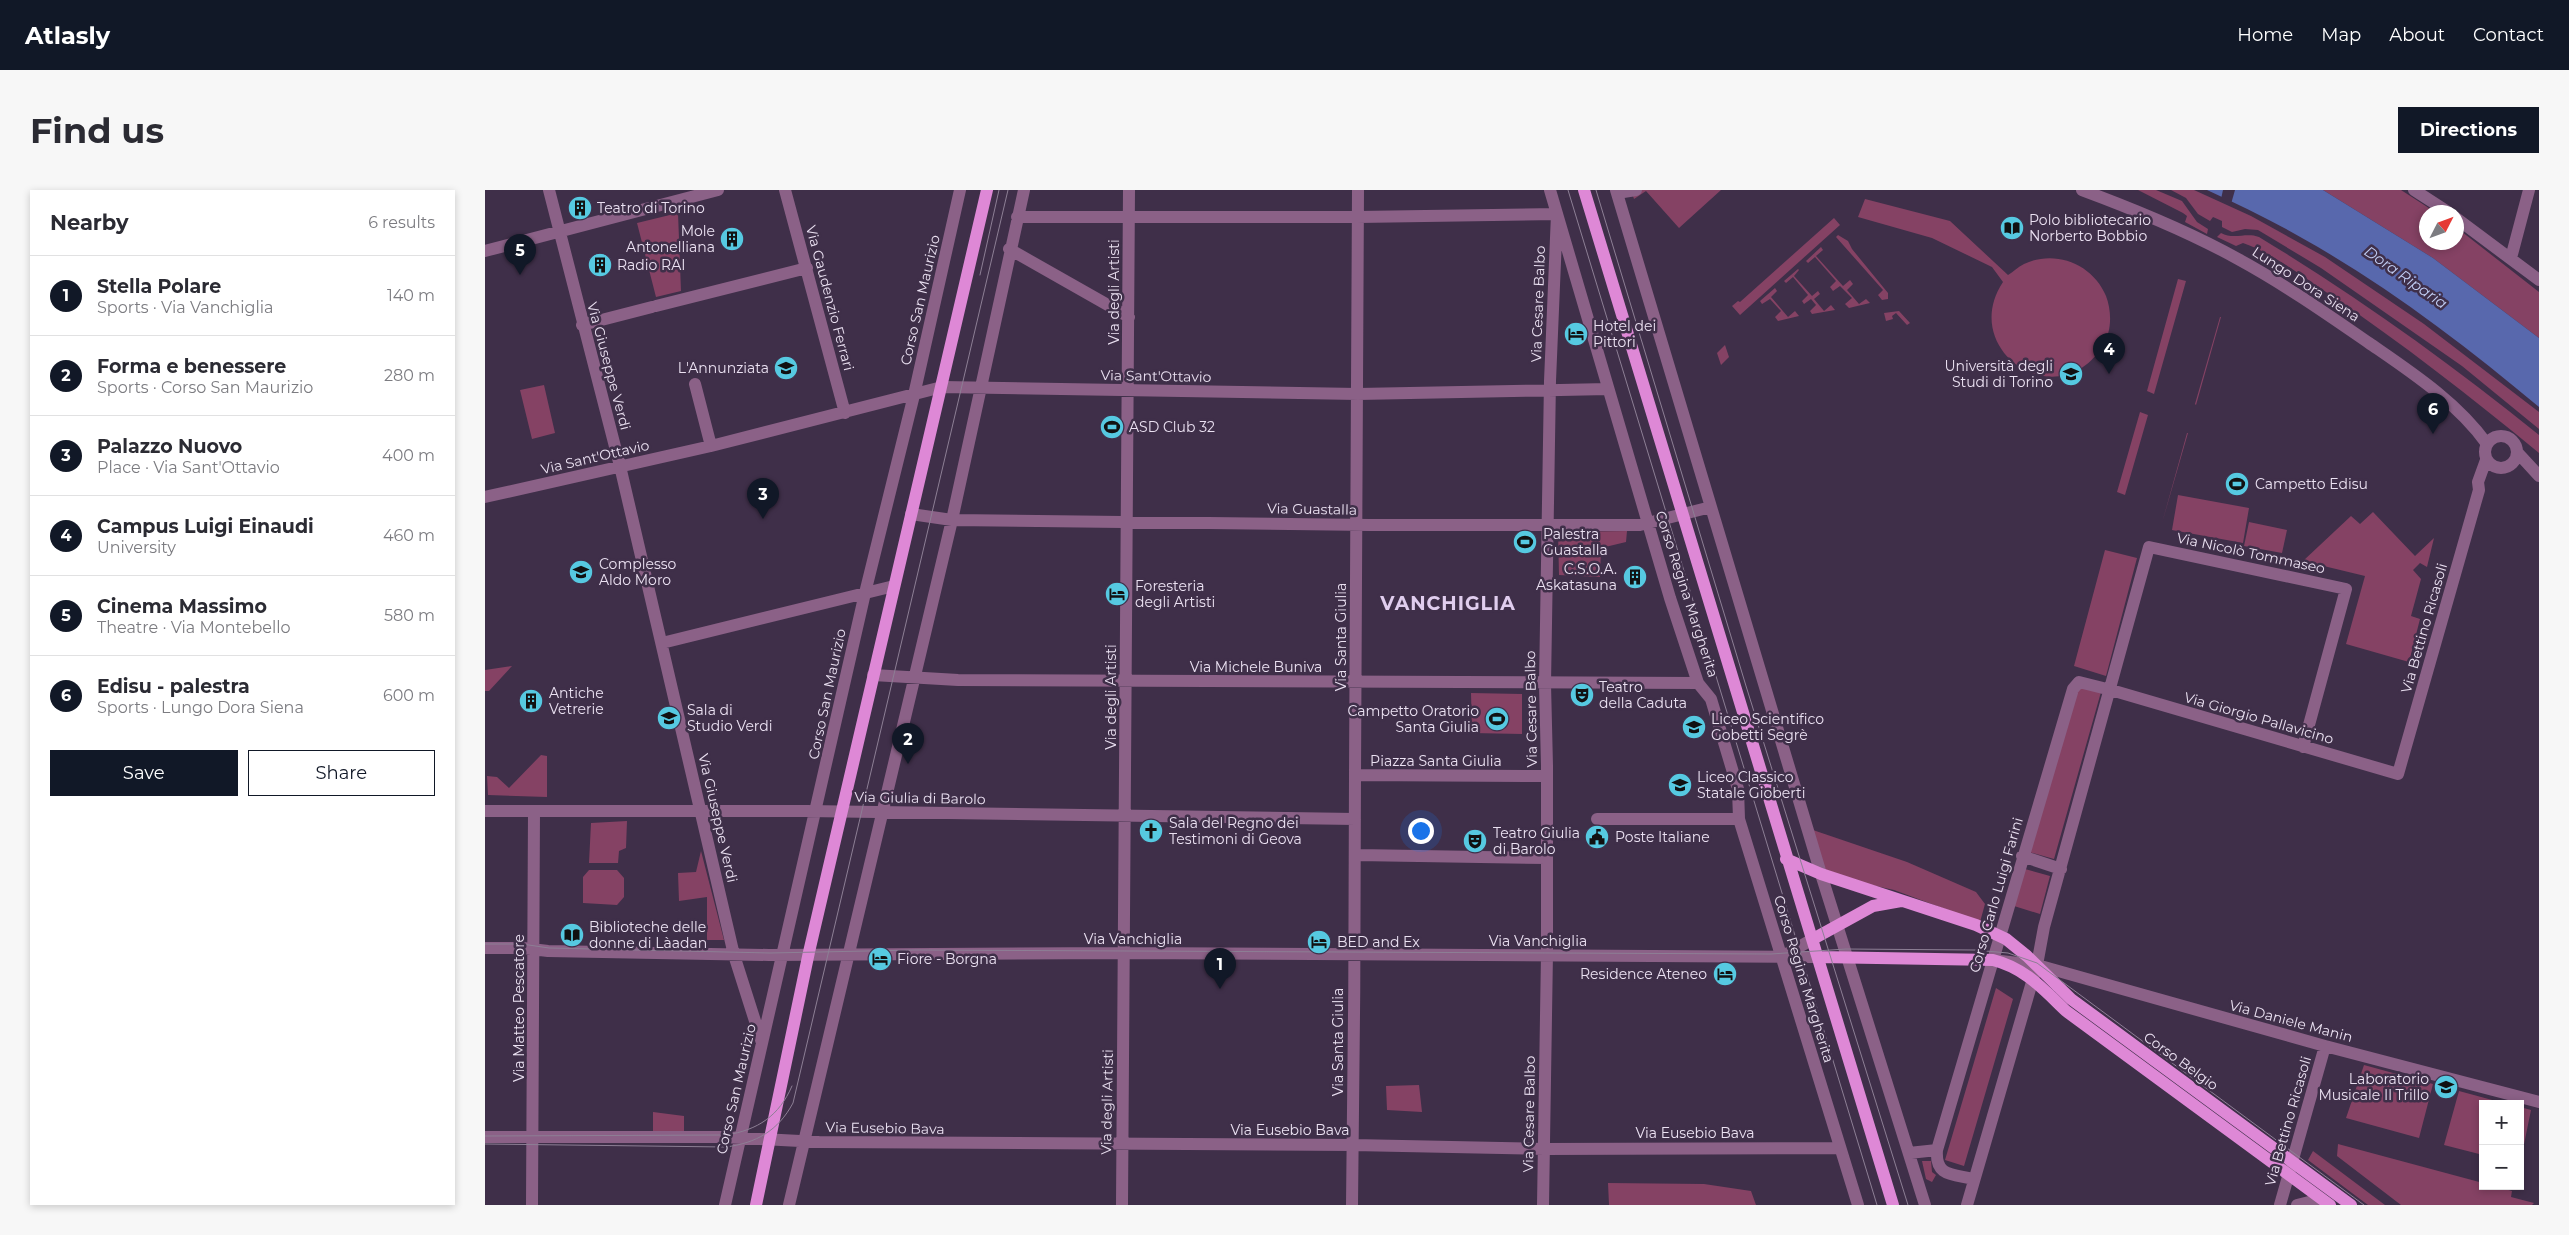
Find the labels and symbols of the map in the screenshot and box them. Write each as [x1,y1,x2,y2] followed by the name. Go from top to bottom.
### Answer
[567,195,593,221] building icon: Teatro di Torino
[597,199,705,217] place label: Teatro di Torino
[2419,205,2464,250] north arrow
[2029,211,2151,245] place label: Polo bibliotecario Norberto Bobbio
[1999,215,2025,241] library icon: Polo bibliotecario Norberto Bobbio
[626,222,715,256] place label: Mole Antonelliana
[802,223,858,373] street label: Via Gaudenzio Ferrari
[719,226,745,252] building icon: Mole Antonelliana
[896,233,944,367] street label: Corso San Maurizio
[504,234,536,275] pin: 5
[1105,239,1123,345] street label: Via degli Artisti
[2361,241,2451,313] water label: Dora Riparia
[2249,242,2363,326] street label: Lungo Dora Siena
[1527,245,1549,363] street label: Via Cesare Balbo
[587,252,613,278] building icon: Radio RAI
[617,256,685,274] place label: Radio RAI
[583,300,635,432] street label: Via Giuseppe Verdi
[1593,317,1656,351] place label: Hotel dei Pittori
[1563,321,1589,347] hotel icon: Hotel dei Pittori
[2093,333,2125,374] pin: 4
[773,355,799,381] school or university icon: L'Annunziata
[1944,357,2053,391] place label: Università degli Studi di Torino
[678,359,769,377] place label: L'Annunziata
[2058,361,2084,387] school or university icon: Università degli Studi di Torino
[1100,366,1212,386] street label: Via Sant'Ottavio
[2417,393,2449,434] pin: 6
[1099,414,1125,440] sports icon: ASD Club 32
[1129,418,1215,436] place label: ASD Club 32
[539,436,651,478] street label: Via Sant'Ottavio
[2224,471,2250,497] sports icon: Campetto Edisu
[2255,475,2368,493] place label: Campetto Edisu
[747,478,779,519] pin: 3
[1267,499,1357,519] street label: Via Guastalla
[1652,508,1722,680] street label: Corso Regina Margherita
[1543,525,1608,559] place label: Palestra Guastalla
[2175,528,2327,578] street label: Via Nicolò Tommaseo
[1512,529,1538,555] sports icon: Palestra Guastalla
[599,555,677,589] place label: Complesso Aldo Moro
[568,559,594,585] school or university icon: Complesso Aldo Moro
[1536,560,1617,594] place label: C.S.O.A. Askatasuna
[2397,561,2451,695] street label: Via Bettino Ricasoli
[1622,564,1648,590] building icon: C.S.O.A. Askatasuna
[1135,577,1215,611] place label: Foresteria degli Artisti
[1104,581,1130,607] hotel icon: Foresteria degli Artisti
[1332,583,1350,691] street label: Via Santa Giulia
[1379,592,1516,615] district label: VANCHIGLIA
[804,627,850,761] street label: Corso San Maurizio
[1102,644,1120,750] street label: Via degli Artisti
[1521,650,1541,768] street label: Via Cesare Balbo
[1190,658,1322,676] street label: Via Michele Buniva
[1599,678,1687,712] place label: Teatro della Caduta
[1569,682,1595,708] theatre icon: Teatro della Caduta
[549,684,604,718] place label: Antiche Vetrerie
[518,688,544,714] building icon: Antiche Vetrerie
[2182,688,2336,748] street label: Via Giorgio Pallavicino
[687,701,773,735] place label: Sala di Studio Verdi
[1347,702,1479,736] place label: Campetto Oratorio Santa Giulia
[656,705,682,731] school or university icon: Sala di Studio Verdi
[1484,706,1510,732] sports icon: Campetto Oratorio Santa Giulia
[1711,710,1824,744] place label: Liceo Scientifico Gobetti Segrè
[1681,714,1707,740] school or university icon: Liceo Scientifico Gobetti Segrè
[892,723,924,764] pin: 2
[694,752,742,884] street label: Via Giuseppe Verdi
[1370,752,1502,770] street label: Piazza Santa Giulia
[1697,768,1805,802] place label: Liceo Classico Statale Gioberti
[1667,772,1693,798] school or university icon: Liceo Classico Statale Gioberti
[854,788,986,808] street label: Via Giulia di Barolo
[1169,814,1302,848] place label: Sala del Regno dei Testimoni di Geova
[1965,815,2027,975] street label: Corso Carlo Luigi Farini
[1138,818,1164,844] church icon: Sala del Regno dei Testimoni di Geova
[1408,818,1434,844] your location
[1493,824,1580,858] place label: Teatro Giulia di Barolo
[1584,824,1610,850] public building icon: Poste Italiane
[1462,828,1488,854] theatre icon: Teatro Giulia di Barolo
[1615,828,1710,846] place label: Poste Italiane
[1770,893,1838,1065] street label: Corso Regina Margherita
[589,918,707,952] place label: Biblioteche delle donne di Làadan
[559,922,585,948] library icon: Biblioteche delle donne di Làadan
[1306,929,1332,955] hotel icon: BED and Ex
[1084,930,1182,948] street label: Via Vanchiglia
[1489,932,1587,950] street label: Via Vanchiglia
[1337,933,1420,951] place label: BED and Ex
[510,934,528,1082] street label: Via Matteo Pescatore
[867,946,893,972] hotel icon: Fiore - Borgna
[1204,948,1236,989] pin: 1
[897,950,997,968] place label: Fiore - Borgna
[1712,961,1738,987] hotel icon: Residence Ateneo
[1580,965,1707,983] place label: Residence Ateneo
[1329,988,1347,1096] street label: Via Santa Giulia
[2227,996,2355,1046] street label: Via Daniele Manin
[712,1022,760,1156] street label: Corso San Maurizio
[2140,1028,2222,1094] street label: Corso Belgio
[1097,1049,1117,1155] street label: Via degli Artisti
[2261,1054,2315,1188] street label: Via Bettino Ricasoli
[1519,1055,1539,1173] street label: Via Cesare Balbo
[2319,1070,2429,1104] place label: Laboratorio Musicale Il Trillo
[2433,1074,2459,1100] school or university icon: Laboratorio Musicale Il Trillo
[825,1118,945,1138] street label: Via Eusebio Bava
[1230,1121,1350,1139] street label: Via Eusebio Bava
[1635,1124,1755,1142] street label: Via Eusebio Bava

